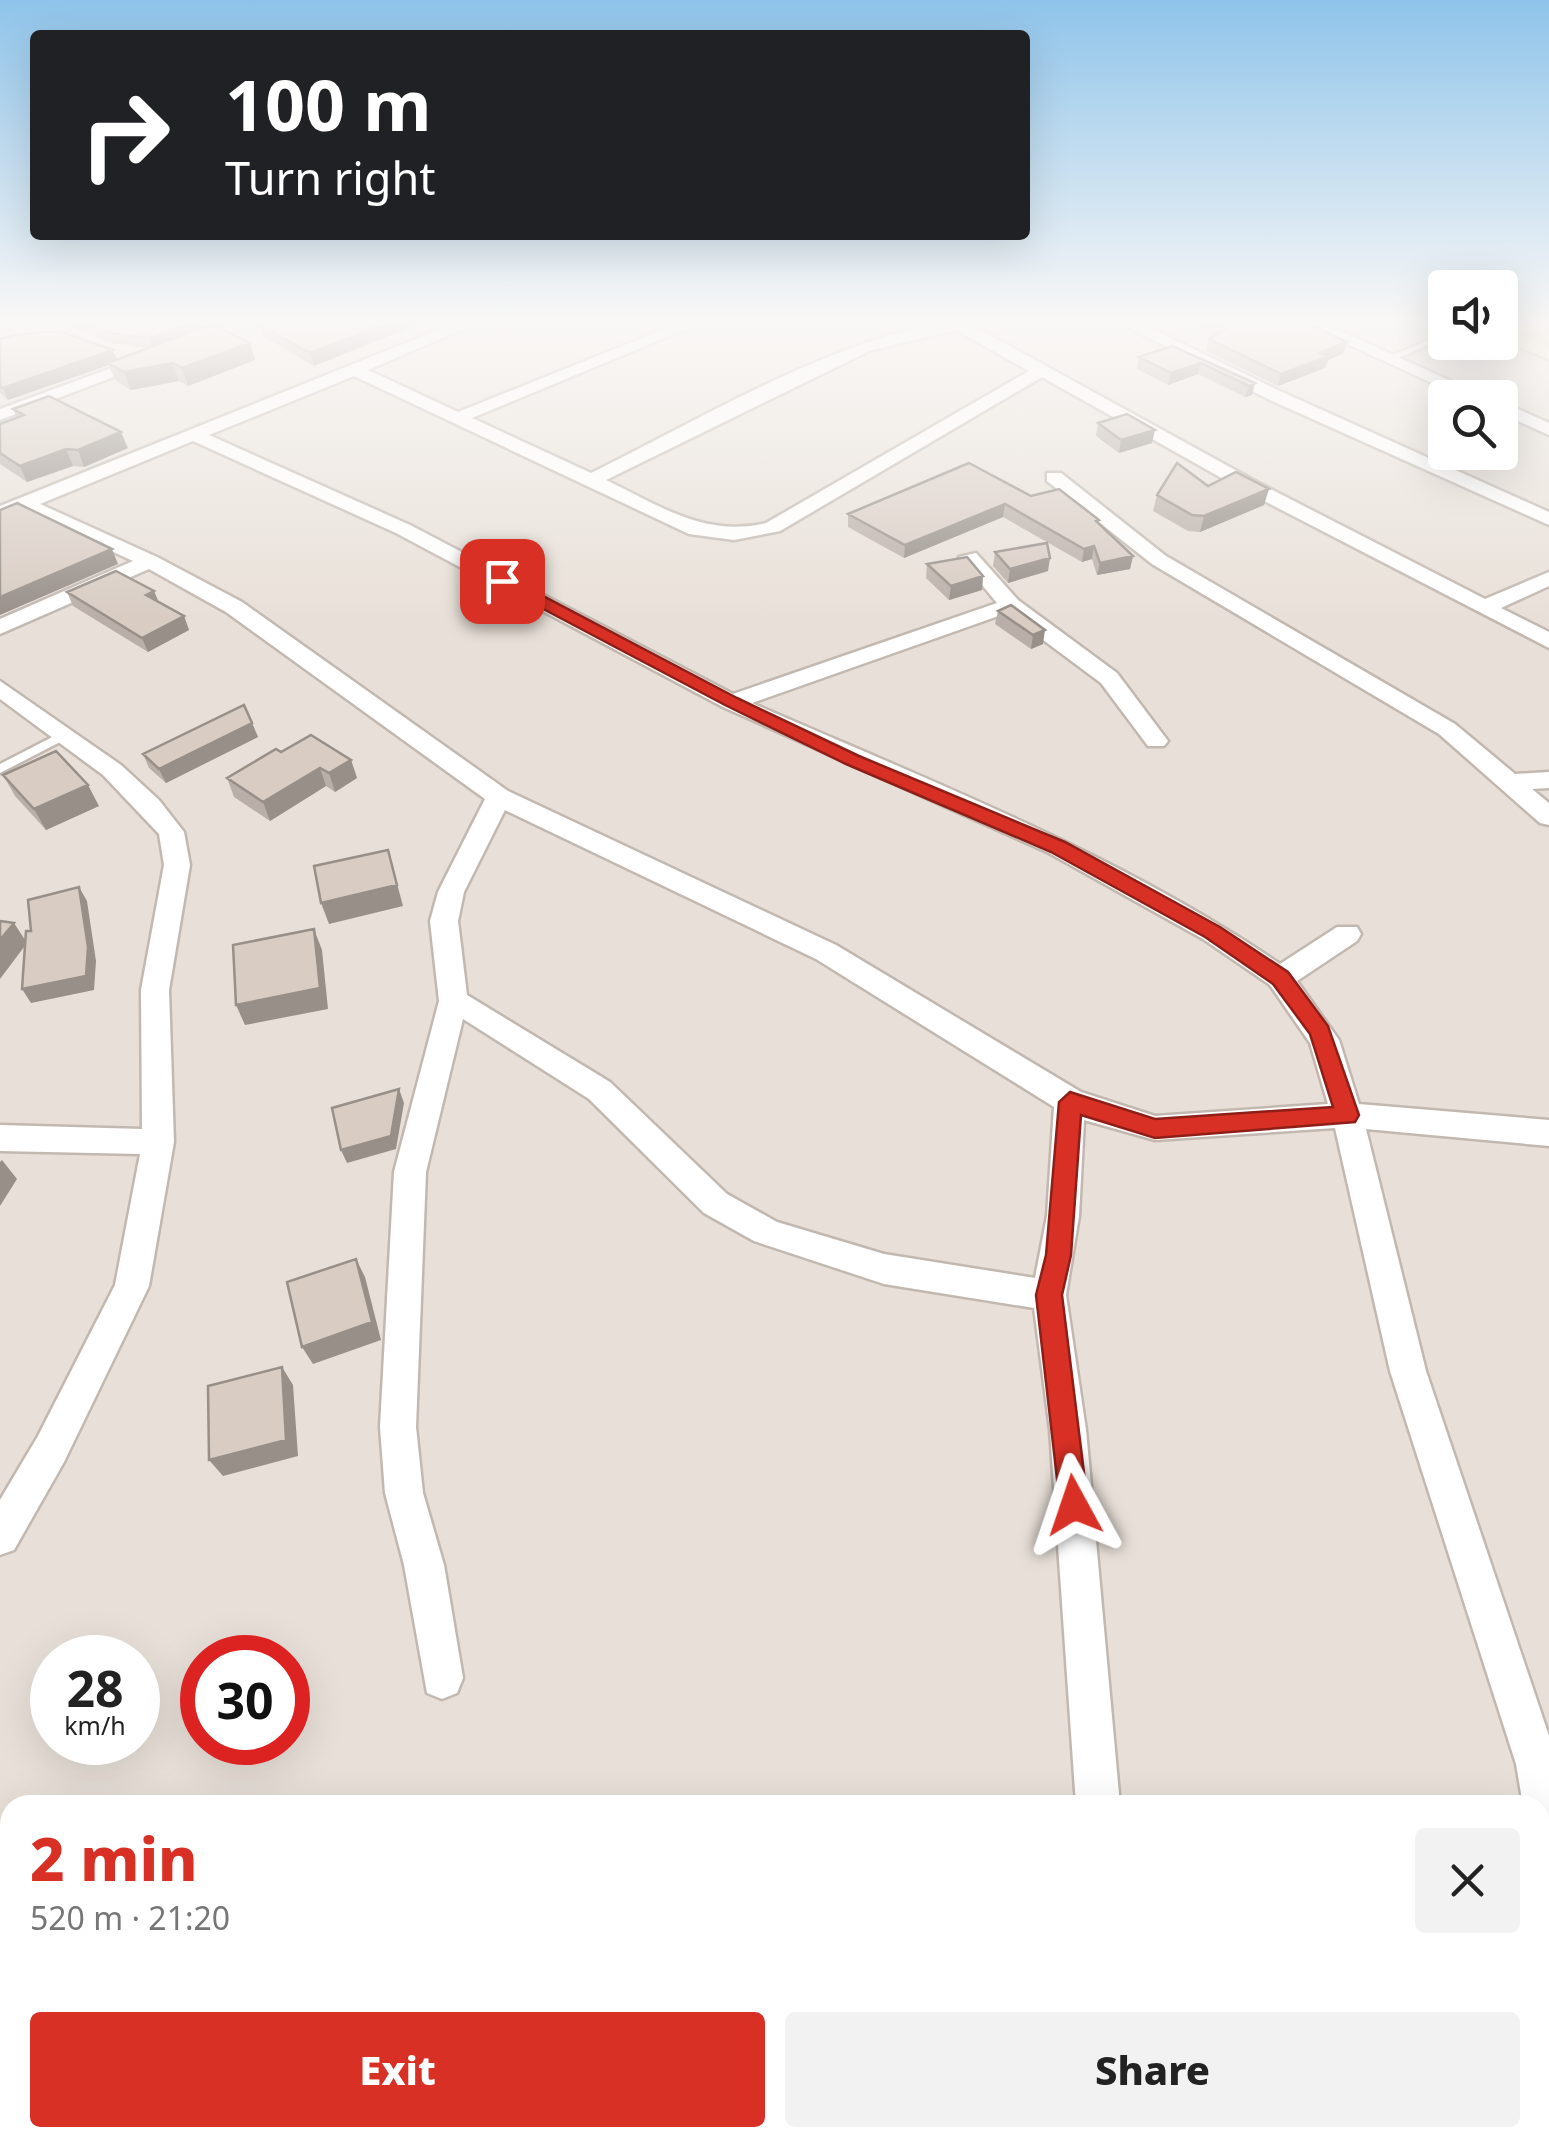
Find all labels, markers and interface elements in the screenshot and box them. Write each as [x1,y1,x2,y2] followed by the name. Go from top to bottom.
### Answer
[225,56,432,152] text: 100 m
[60,70,190,200] icon: right
[225,147,436,208] text: Turn right
[1428,270,1518,470] map controls
[1428,270,1518,360] button: sound
[1428,380,1518,470] button: search
[460,539,545,624] pin
[475,554,530,609] icon: arrive
[1022,1453,1126,1557] position arrow
[180,1635,310,1765] speed limit sign: 30
[66,1654,124,1722] text: 28
[64,1708,126,1742] text: km/h
[30,1817,198,1899] text: 2 min
[1415,1828,1520,1933] button: close
[30,1896,230,1939] text: 520 m · 21:20
[30,2012,765,2127] button: Exit
[785,2012,1520,2127] button: Share

